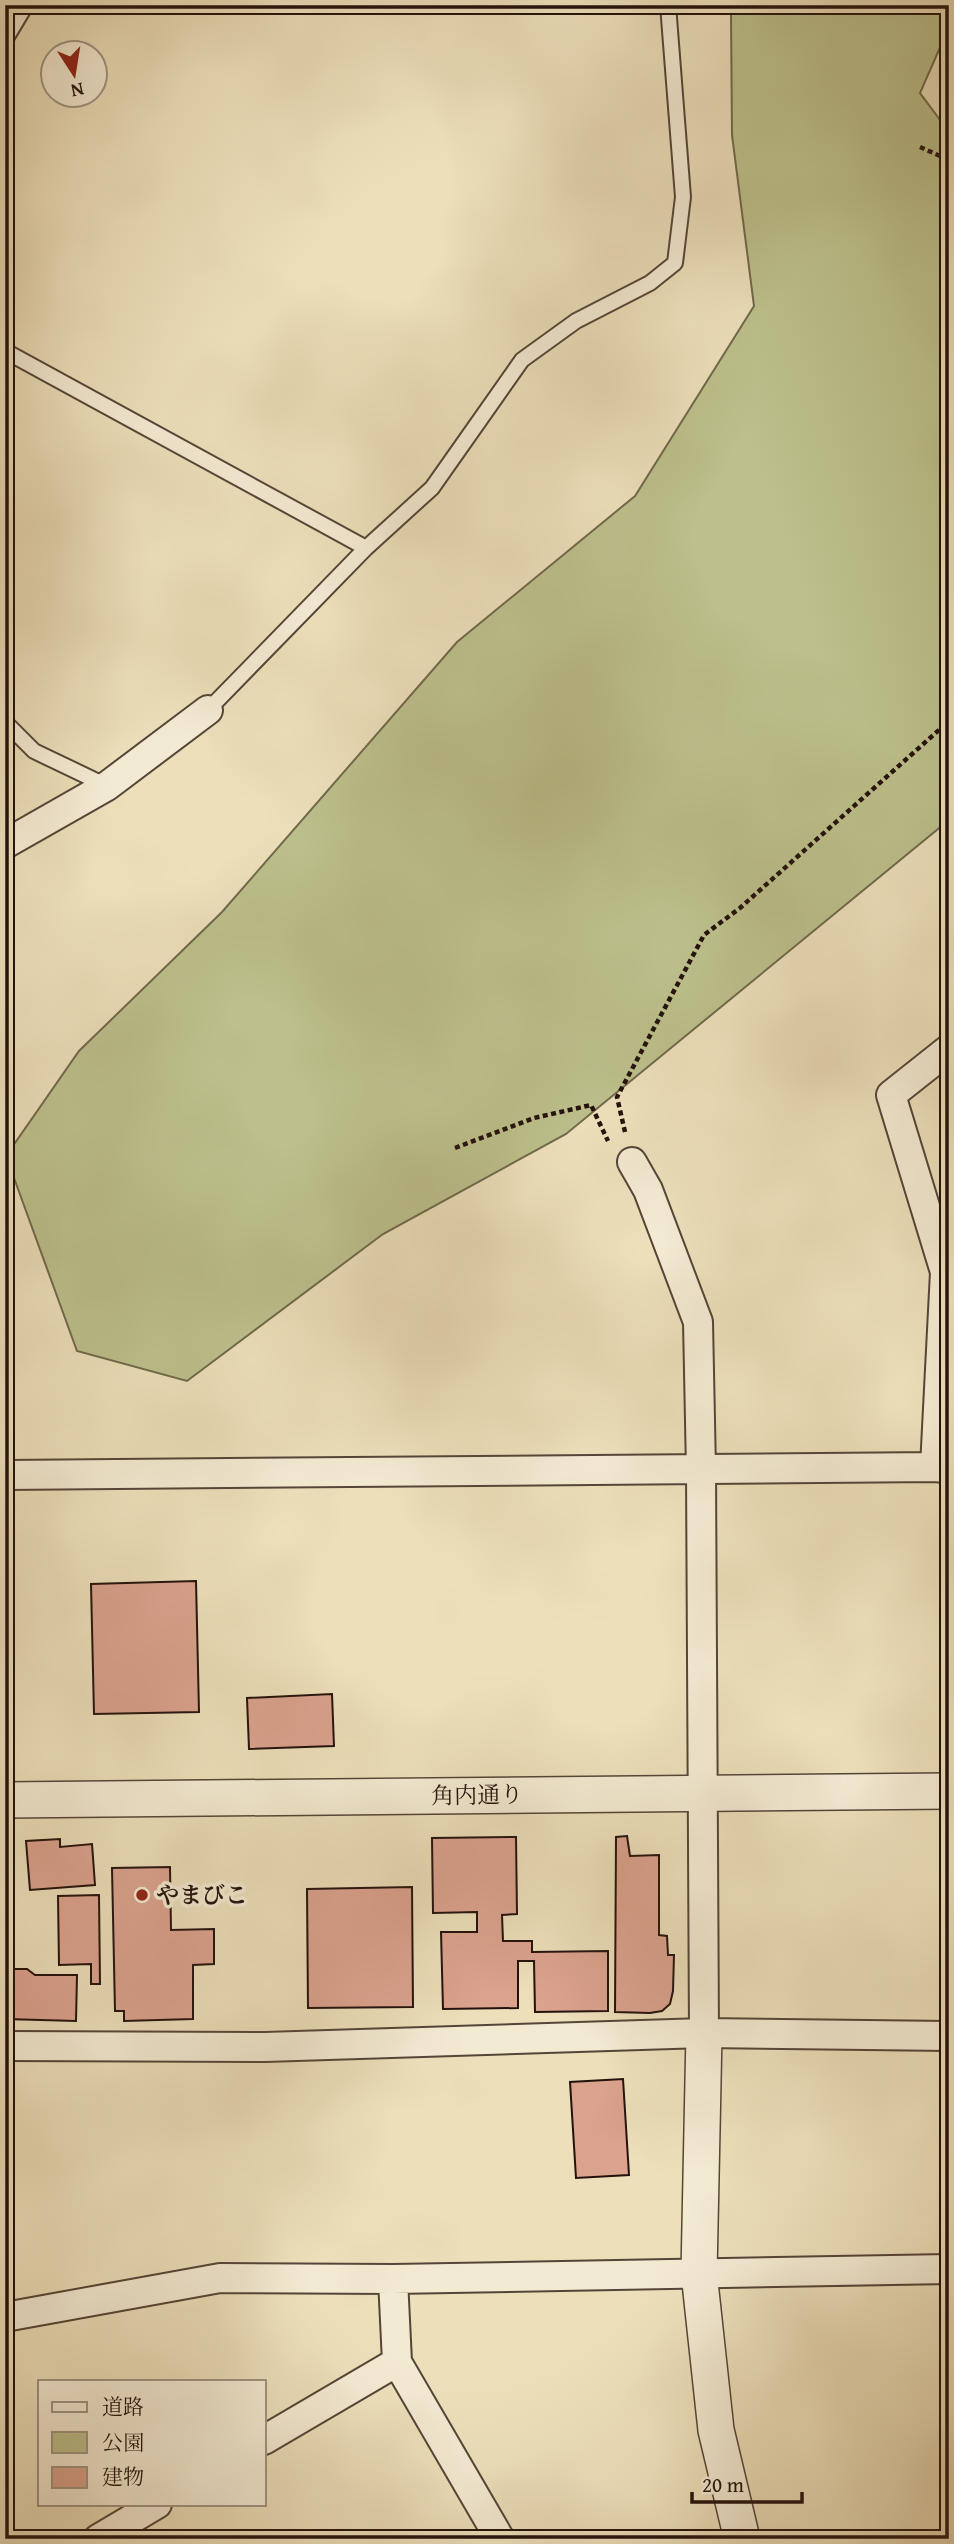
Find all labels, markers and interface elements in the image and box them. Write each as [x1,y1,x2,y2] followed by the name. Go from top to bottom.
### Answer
[38,38,108,108] north arrow
[68,76,87,106] text: N
[431,1777,523,1812] street label: 角内通り
[156,1878,248,1911] place label: やまびこ
[134,1887,150,1903] marker: やまびこ
[38,2380,266,2506] legend
[102,2391,144,2422] text: 道路
[102,2427,144,2458] text: 公園
[692,2460,802,2504] scale bar
[102,2461,144,2492] text: 建物
[702,2469,744,2500] text: 20 m

